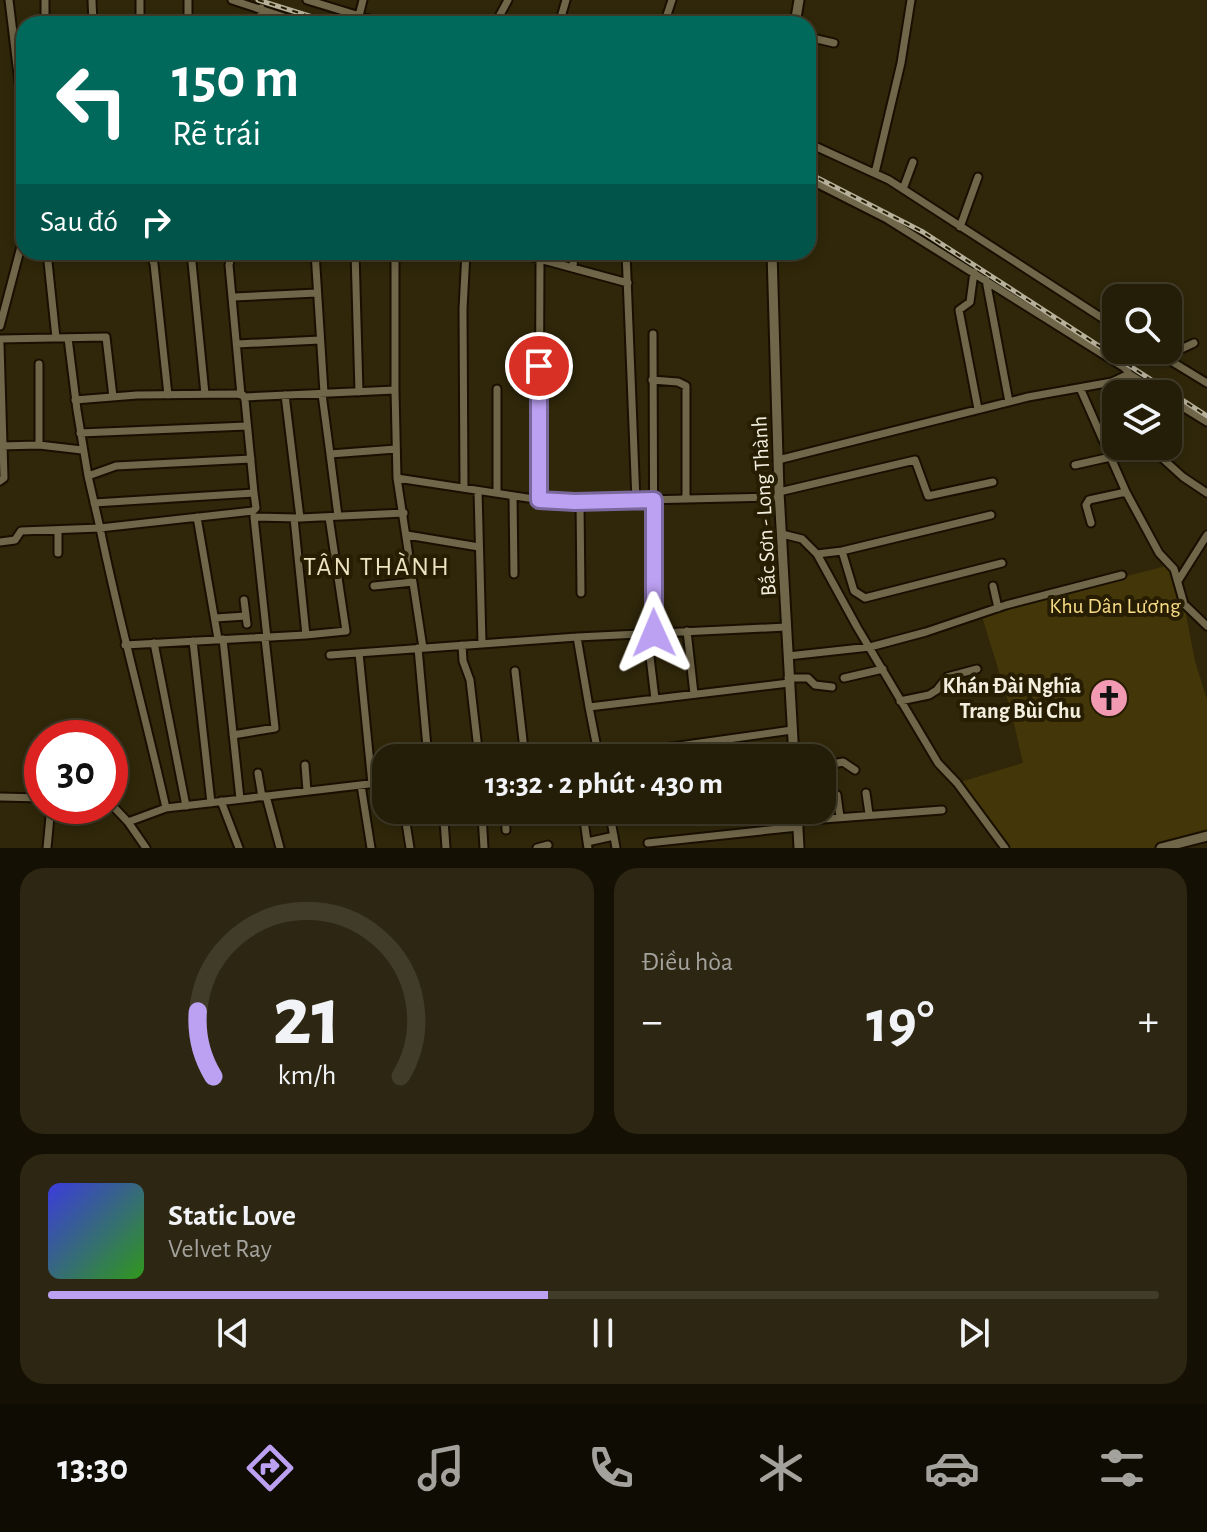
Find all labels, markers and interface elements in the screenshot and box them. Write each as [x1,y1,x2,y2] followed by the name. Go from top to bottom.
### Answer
[40,48,144,152] icon: left
[172,51,299,107] text: 150 m
[172,116,261,152] text: Rẽ trái
[134,200,178,244] icon: right
[40,207,118,237] text: Sau đó
[1102,284,1182,460] map controls
[1102,284,1182,364] button: search
[505,332,573,400] pin
[517,344,561,388] icon: arrive
[1102,380,1182,460] button: layers
[748,415,780,597] street label: Bắc Sơn - Long Thành
[303,552,451,580] district label: TÂN THÀNH
[612,591,696,675] position arrow
[1049,595,1181,617] park label: Khu Dân Lương
[943,675,1082,722] place label: Khán Đài Nghĩa Trang Bùi Chu
[1088,677,1130,719] church icon: Khán Đài Nghĩa Trang Bùi Chu
[24,720,128,824] speed limit sign: 30
[485,769,723,799] text: 13:32 · 2 phút · 430 m
[642,949,733,975] text: Điều hòa
[272,976,341,1060] text: 21
[866,993,934,1053] text: 19°
[642,1000,663,1044] text: −
[1138,1000,1159,1044] text: +
[277,1061,336,1090] text: km/h
[168,1201,296,1231] text: Static Love
[168,1236,272,1262] text: Velvet Ray
[211,1311,255,1355] icon: previous
[581,1311,625,1355] icon: pause
[952,1311,996,1355] icon: next
[242,1440,298,1496] icon: directions
[413,1440,469,1496] icon: music
[583,1440,639,1496] icon: phone
[753,1440,809,1496] icon: climate
[924,1440,980,1496] icon: car
[1094,1440,1150,1496] icon: filters
[57,1450,128,1486] text: 13:30

